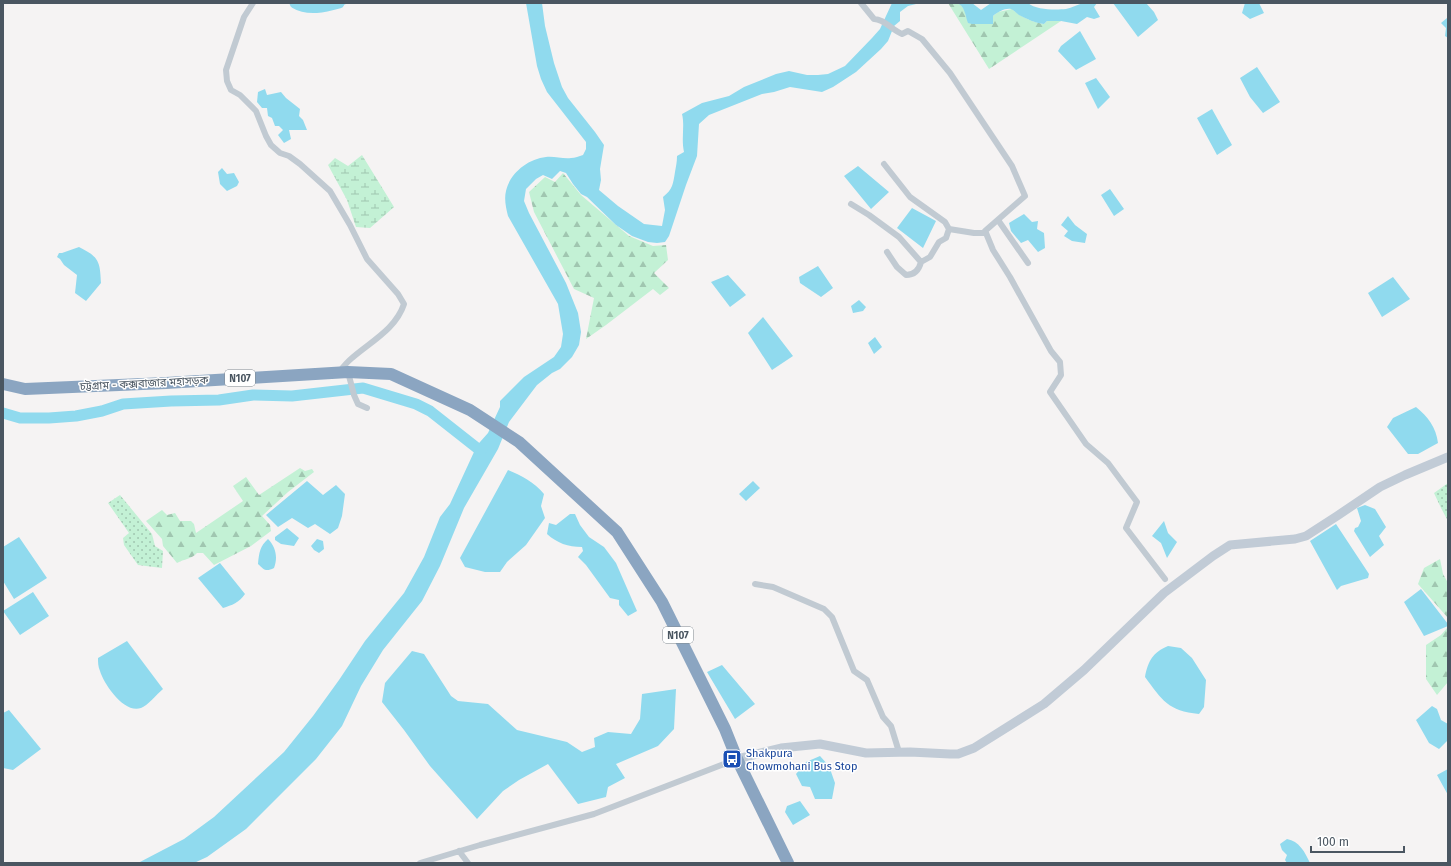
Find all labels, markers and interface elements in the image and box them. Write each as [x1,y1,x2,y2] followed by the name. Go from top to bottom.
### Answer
[225,370,255,386] road number: N107
[78,374,209,393] street label: চট্টগ্রাম - কক্সবাজার মহাসড়ক
[663,627,693,643] road number: N107
[746,747,857,773] place label: Shakpura Chowmohani Bus Stop
[721,748,743,770] bus stop icon: Shakpura Chowmohani Bus Stop
[1311,828,1404,854] scale bar
[1317,835,1349,849] text: 100 m

